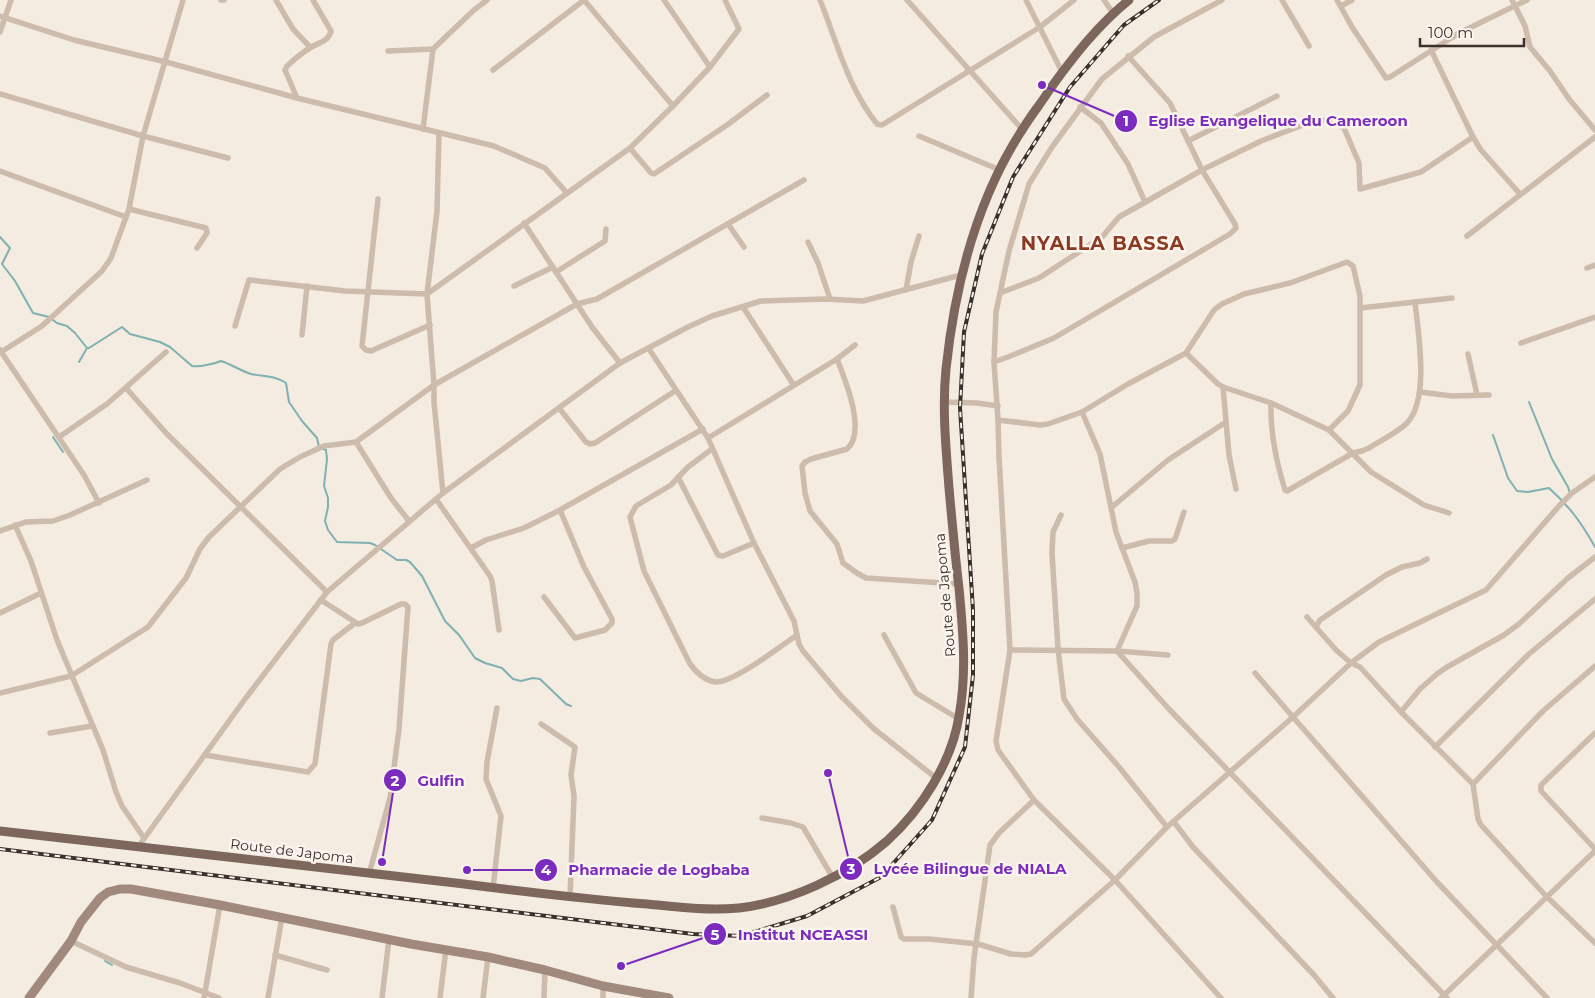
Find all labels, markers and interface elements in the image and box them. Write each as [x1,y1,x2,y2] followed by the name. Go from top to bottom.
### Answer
[1420,15,1524,47] scale bar
[1428,23,1473,42] text: 100 m
[1113,106,1418,136] callout: Eglise Evangelique du Cameroon
[1123,111,1129,130] text: 1
[1148,111,1408,130] text: Eglise Evangelique du Cameroon
[1021,232,1185,255] district label: NYALLA BASSA
[931,532,959,658] street label: Route de Japoma
[383,765,475,795] callout: Gulfin
[391,771,400,790] text: 2
[417,771,465,790] text: Gulfin
[229,835,355,867] street label: Route de Japoma
[839,854,1077,884] callout: Lycée Bilingue de NIALA
[533,855,760,885] callout: Pharmacie de Logbaba
[846,859,856,878] text: 3
[874,859,1067,878] text: Lycée Bilingue de NIALA
[541,860,552,879] text: 4
[568,860,750,879] text: Pharmacie de Logbaba
[703,919,878,949] callout: Institut NCEASSI
[711,925,720,944] text: 5
[738,925,868,944] text: Institut NCEASSI

